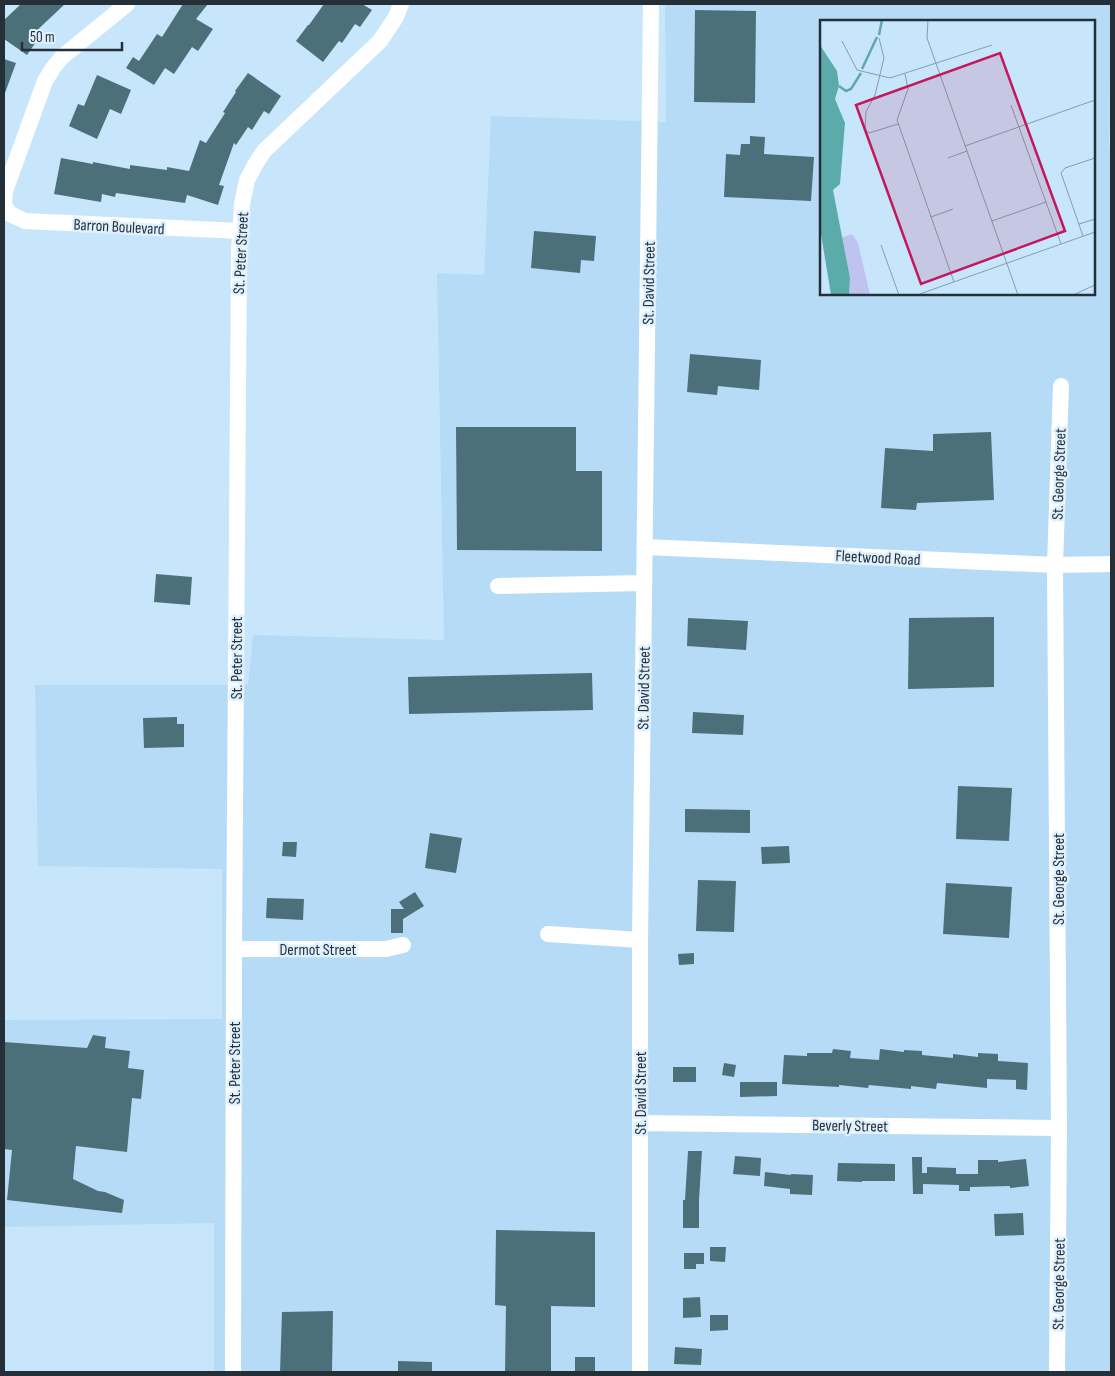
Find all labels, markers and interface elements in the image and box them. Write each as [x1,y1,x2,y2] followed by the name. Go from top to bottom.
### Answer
[22,20,122,52] scale bar
[820,20,1095,295] inset map
[30,28,55,47] text: 50 m
[230,211,253,295] street label: St. Peter Street
[73,216,165,239] street label: Barron Boulevard
[639,241,660,325] street label: St. David Street
[1048,428,1071,520] street label: St. George Street
[835,547,921,570] street label: Fleetwood Road
[228,617,247,699] street label: St. Peter Street
[634,646,655,730] street label: St. David Street
[1050,833,1069,925] street label: St. George Street
[280,941,357,960] street label: Dermot Street
[226,1022,245,1104] street label: St. Peter Street
[632,1051,651,1135] street label: St. David Street
[812,1116,888,1137] street label: Beverly Street
[1049,1238,1070,1330] street label: St. George Street

